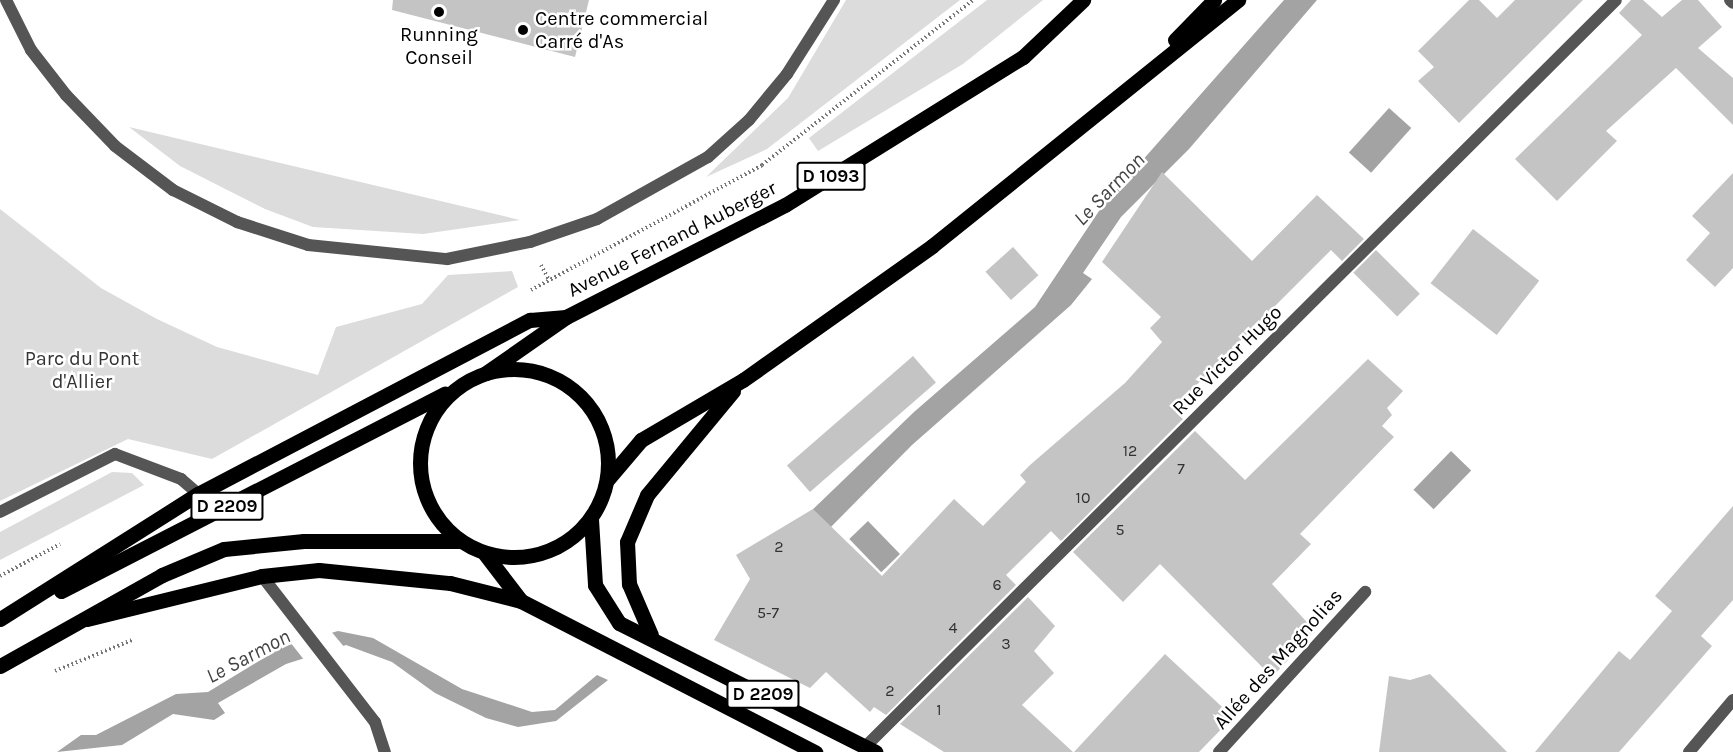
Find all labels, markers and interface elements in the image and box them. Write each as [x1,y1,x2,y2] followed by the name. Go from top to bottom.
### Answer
[432,5,446,19] marker: Running Conseil
[535,6,708,53] place label: Centre commercial Carré d'As
[400,22,478,69] place label: Running Conseil
[516,23,530,37] marker: Centre commercial Carré d'As
[1068,147,1150,231] water label: Le Sarmon
[796,161,866,191] road number: D 1093
[564,176,780,302] street label: Avenue Fernand Auberger
[1167,300,1287,420] street label: Rue Victor Hugo
[25,347,139,394] park label: Parc du Pont d'Allier
[1123,441,1137,461] house number: 12
[1177,459,1185,479] house number: 7
[1076,488,1090,508] house number: 10
[190,491,264,521] road number: D 2209
[1115,520,1125,540] house number: 5
[774,537,784,557] house number: 2
[992,575,1002,595] house number: 6
[1209,584,1347,734] street label: Allée des Magnolias
[757,603,779,623] house number: 5-7
[949,618,957,638] house number: 4
[202,623,294,689] water label: Le Sarmon
[1001,634,1011,654] house number: 3
[726,679,801,709] road number: D 2209
[885,681,895,701] house number: 2
[936,700,942,720] house number: 1

